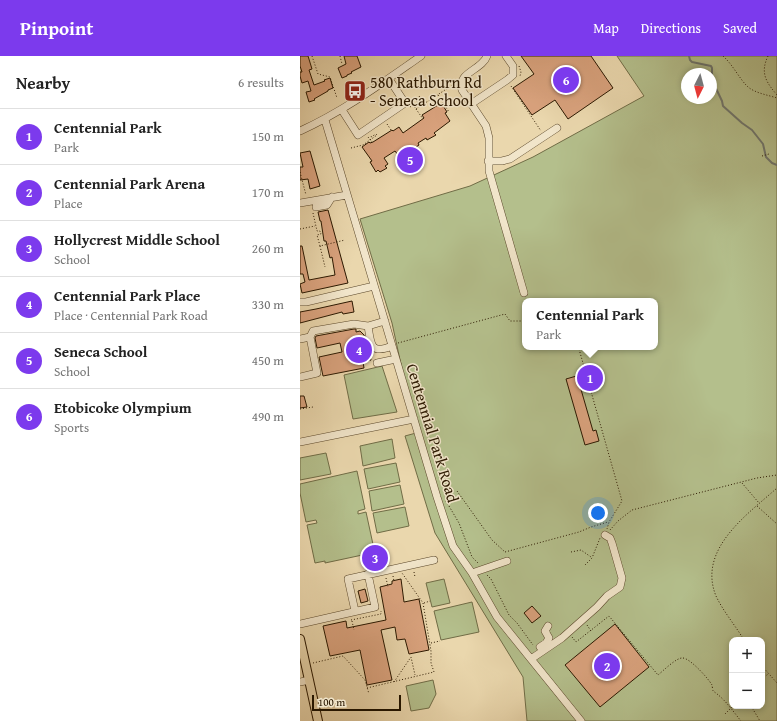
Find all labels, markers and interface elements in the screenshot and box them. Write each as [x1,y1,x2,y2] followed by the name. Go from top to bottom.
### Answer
[20,14,93,42] text: Pinpoint
[593,18,619,38] text: Map
[641,18,701,38] text: Directions
[723,18,757,38] text: Saved
[553,65,579,95] pin: 6
[681,68,717,104] north arrow
[16,70,70,95] text: Nearby
[370,70,482,112] place label: 580 Rathburn Rd - Seneca School
[238,73,284,92] text: 6 results
[342,78,368,104] bus stop icon: 580 Rathburn Rd - Seneca School
[54,117,162,138] text: Centennial Park
[26,127,32,146] text: 1
[252,127,284,146] text: 150 m
[54,138,79,157] text: Park
[397,145,423,175] pin: 5
[54,173,205,194] text: Centennial Park Arena
[26,183,32,202] text: 2
[252,183,284,202] text: 170 m
[54,194,83,213] text: Place
[54,229,220,250] text: Hollycrest Middle School
[26,239,32,258] text: 3
[252,239,284,258] text: 260 m
[54,250,90,269] text: School
[54,285,200,306] text: Centennial Park Place
[26,295,32,314] text: 4
[252,295,284,314] text: 330 m
[522,298,658,350] popup
[536,304,644,325] text: Centennial Park
[54,306,208,325] text: Place · Centennial Park Road
[536,325,561,344] text: Park
[346,335,372,365] pin: 4
[54,341,147,362] text: Seneca School
[26,351,32,370] text: 5
[252,351,284,370] text: 450 m
[400,361,466,506] street label: Centennial Park Road
[54,362,90,381] text: School
[577,363,603,393] pin: 1
[54,397,192,418] text: Etobicoke Olympium
[26,407,32,426] text: 6
[252,407,284,426] text: 490 m
[54,418,89,437] text: Sports
[588,503,608,523] your location
[362,543,388,573] pin: 3
[729,637,765,709] map controls
[729,637,765,673] button: +
[594,651,620,681] pin: 2
[729,673,765,709] button: −
[312,693,401,712] scale bar
[318,694,345,710] text: 100 m

